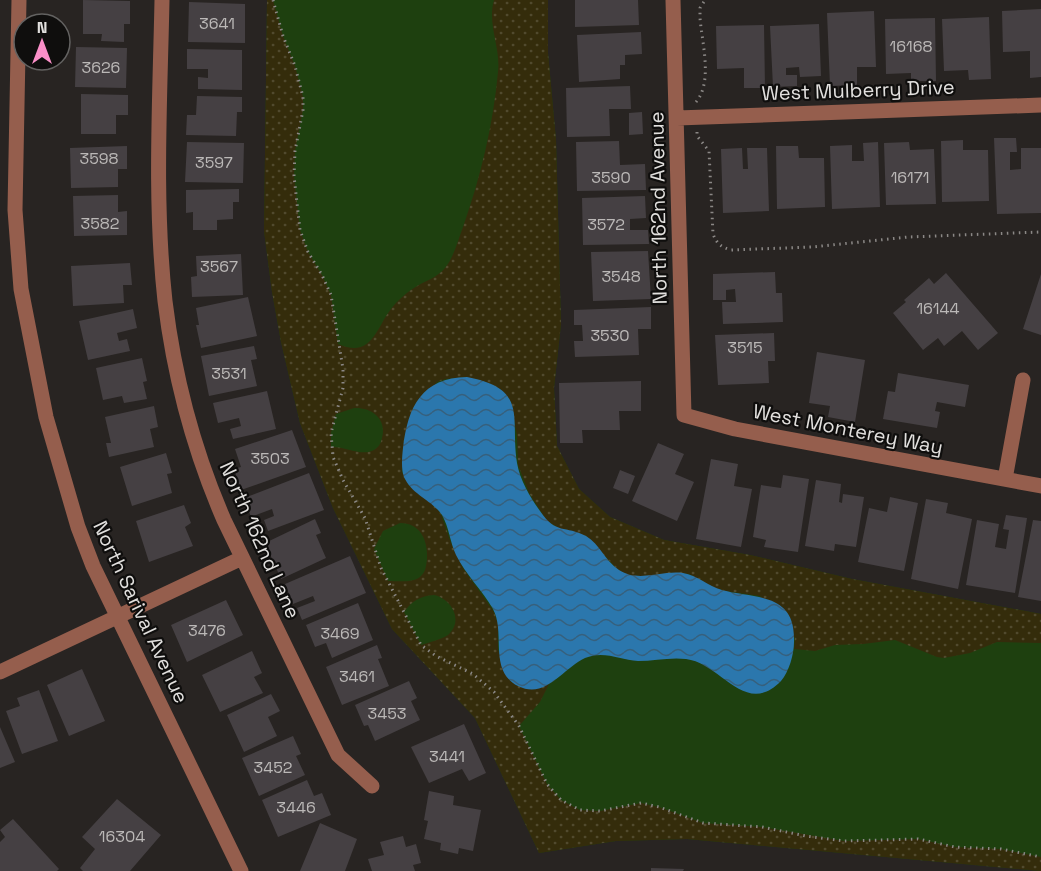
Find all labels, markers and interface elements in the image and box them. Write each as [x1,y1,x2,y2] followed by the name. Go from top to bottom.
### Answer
[12,12,72,72] north arrow
[199,13,235,34] house number: 3641
[37,17,47,38] text: N
[890,36,932,57] house number: 16168
[82,57,120,78] house number: 3626
[761,74,955,106] street label: West Mulberry Drive
[643,111,673,305] street label: North 162nd Avenue
[79,148,119,169] house number: 3598
[195,152,233,173] house number: 3597
[591,167,631,188] house number: 3590
[891,167,929,188] house number: 16171
[81,213,119,234] house number: 3582
[587,214,625,235] house number: 3572
[200,256,238,277] house number: 3567
[601,266,641,287] house number: 3548
[916,298,960,319] house number: 16144
[590,325,630,346] house number: 3530
[727,337,763,358] house number: 3515
[211,363,247,384] house number: 3531
[751,398,945,460] street label: West Monterey Way
[250,448,290,469] house number: 3503
[214,457,306,623] street label: North 162nd Lane
[87,517,195,707] street label: North Sarival Avenue
[188,620,226,641] house number: 3476
[320,623,360,644] house number: 3469
[339,666,375,687] house number: 3461
[368,703,406,724] house number: 3453
[429,746,465,767] house number: 3441
[254,757,292,778] house number: 3452
[276,797,316,818] house number: 3446
[99,826,145,847] house number: 16304

